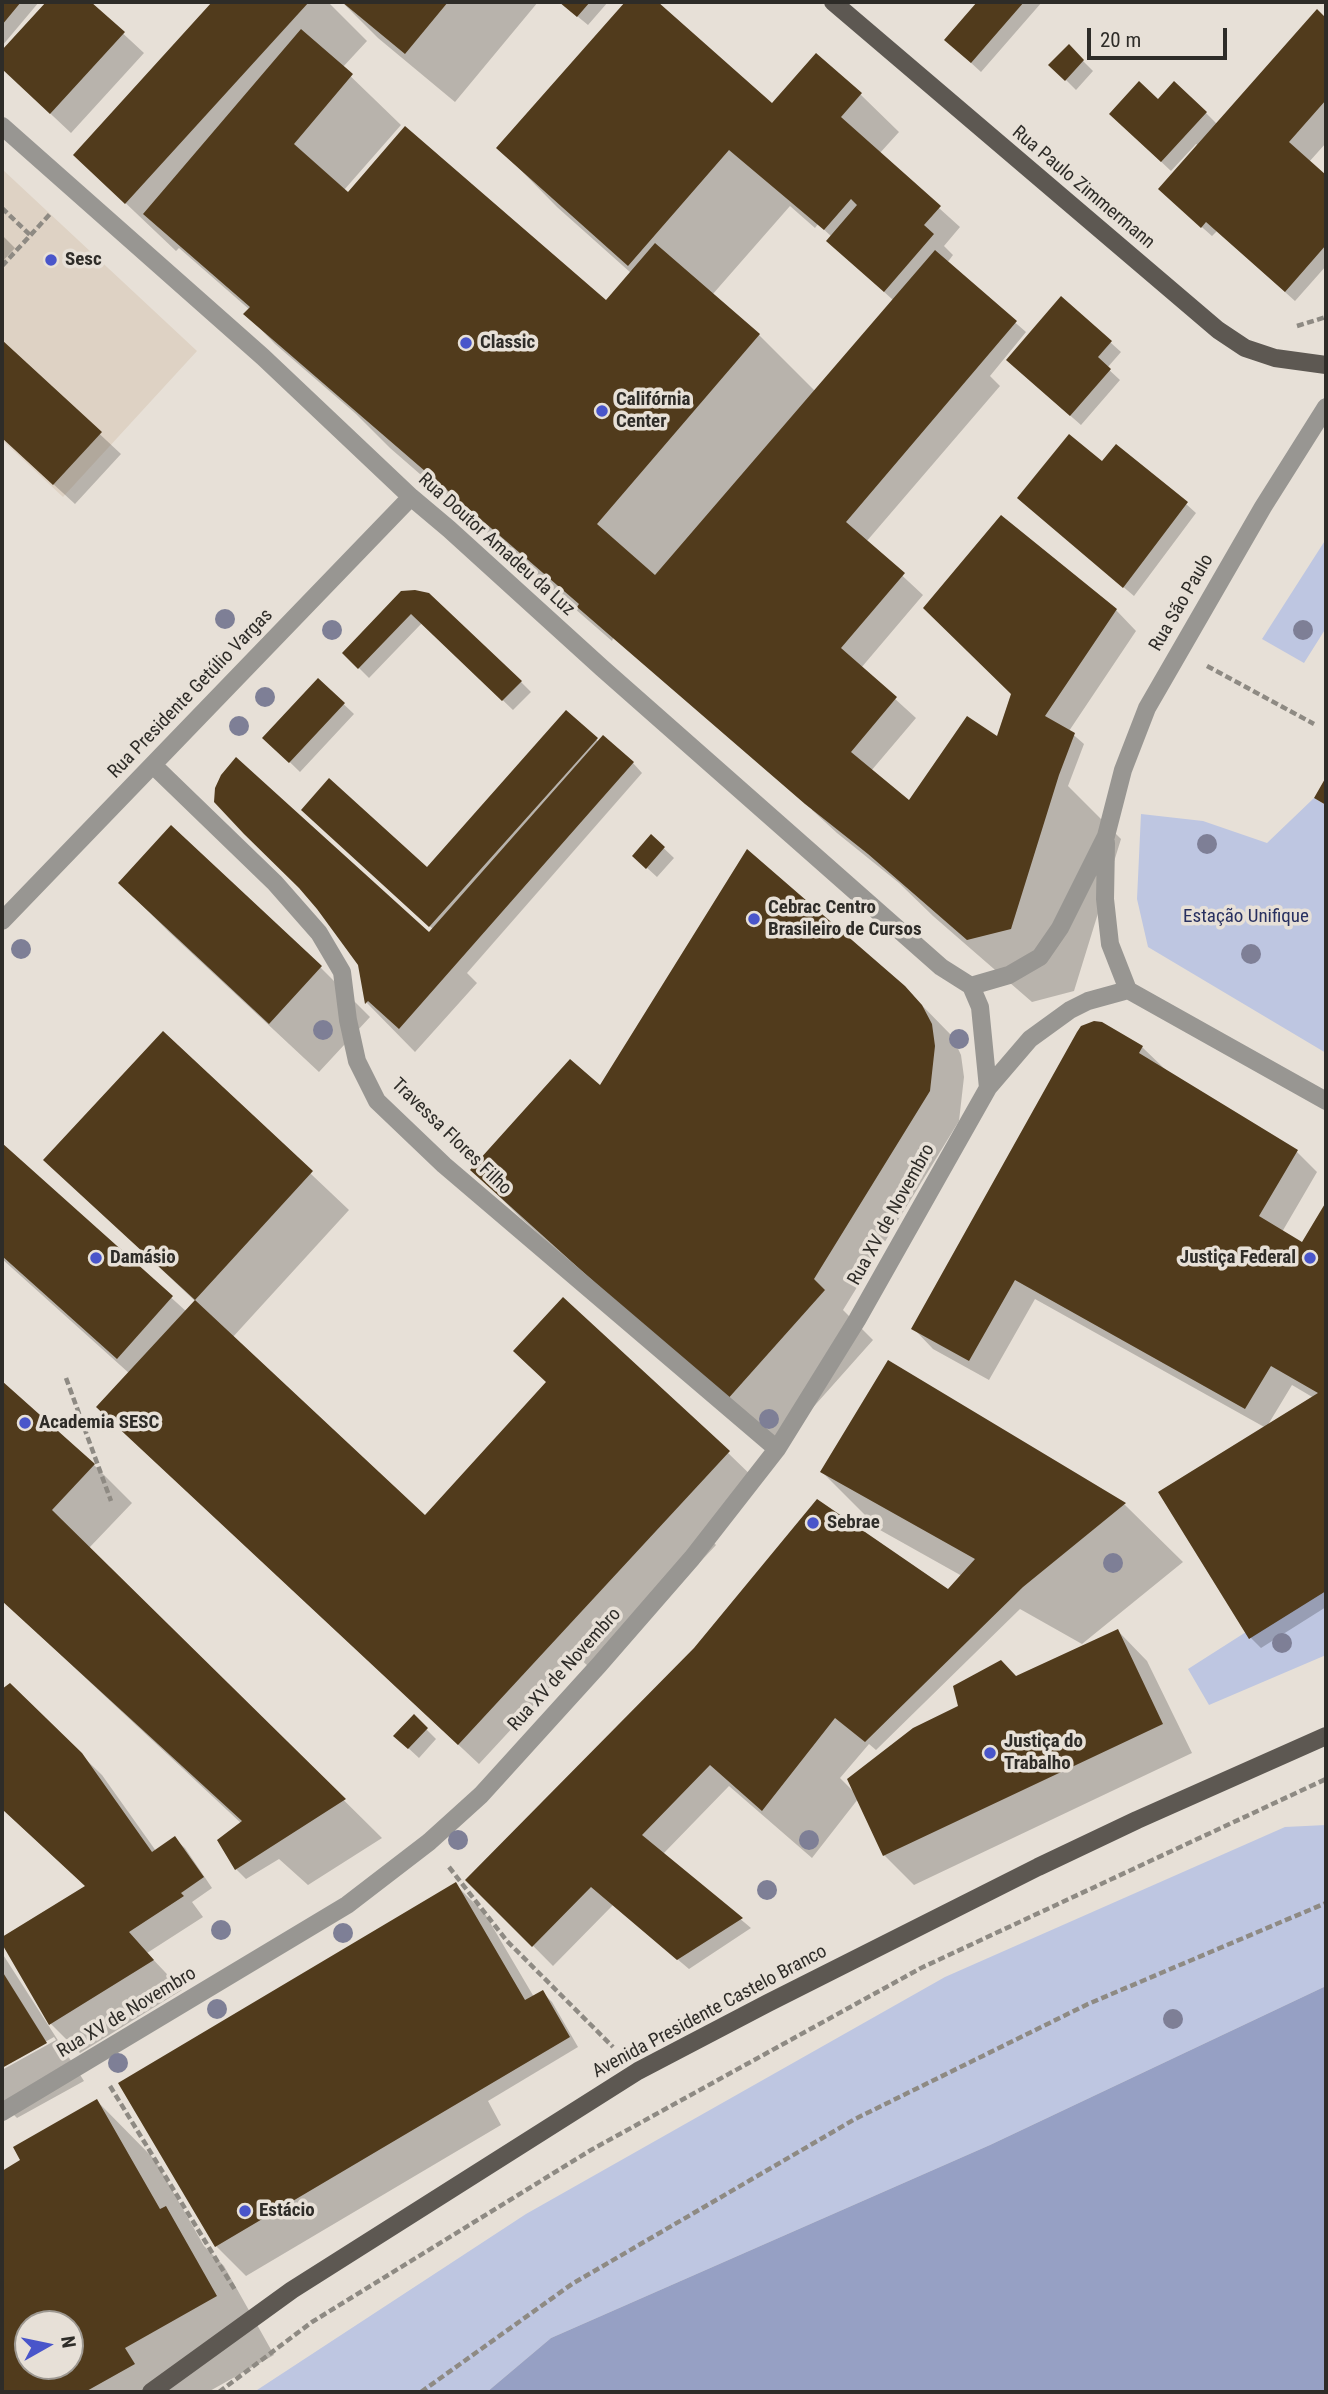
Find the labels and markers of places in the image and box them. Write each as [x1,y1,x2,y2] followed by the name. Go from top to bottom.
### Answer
[65,249,102,271] place label: Sesc
[43,252,59,268] marker: Sesc
[480,332,535,354] place label: Classic
[458,335,474,351] marker: Classic
[616,389,690,433] place label: Califórnia Center
[594,403,610,419] marker: Califórnia Center
[768,897,922,941] place label: Cebrac Centro Brasileiro de Cursos
[746,911,762,927] marker: Cebrac Centro Brasileiro de Cursos
[110,1247,176,1269] place label: Damásio
[1180,1247,1296,1269] place label: Justiça Federal
[88,1250,104,1266] marker: Damásio
[1302,1250,1318,1266] marker: Justiça Federal
[39,1412,159,1434] place label: Academia SESC
[17,1415,33,1431] marker: Academia SESC
[827,1512,880,1534] place label: Sebrae
[805,1515,821,1531] marker: Sebrae
[1004,1731,1083,1775] place label: Justiça do Trabalho
[982,1745,998,1761] marker: Justiça do Trabalho
[259,2200,315,2222] place label: Estácio
[237,2203,253,2219] marker: Estácio

